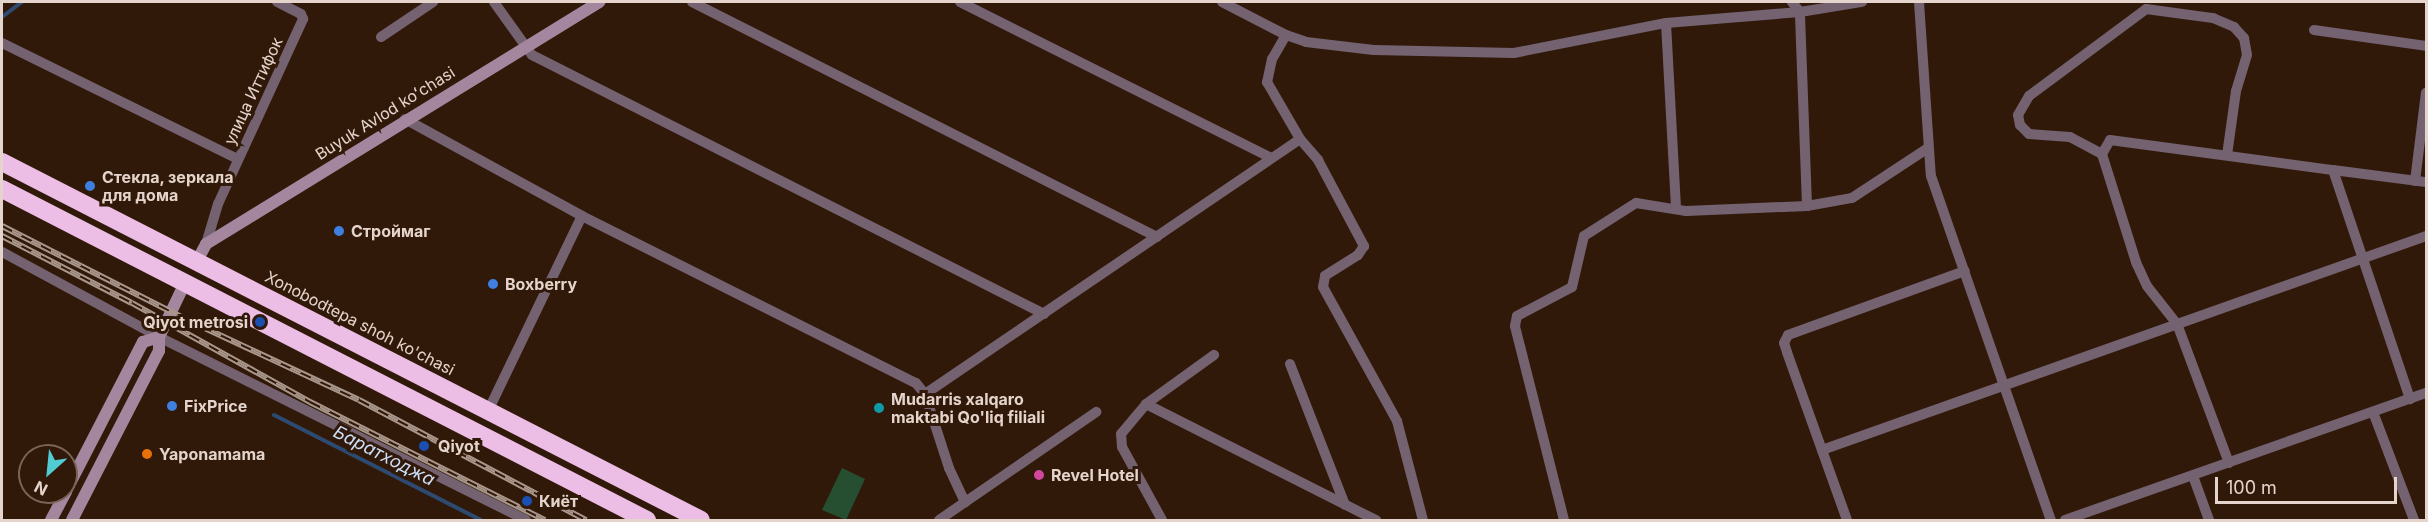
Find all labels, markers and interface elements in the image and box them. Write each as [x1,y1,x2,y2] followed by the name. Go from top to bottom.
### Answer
[220,34,286,148] street label: улица Иттифок
[312,62,458,164] street label: Buyuk Avlod koʻchasi
[102,167,234,205] place label: Стекла, зеркала для дома
[83,179,97,193] marker: Стекла, зеркала для дома
[351,221,430,241] place label: Строймаг
[332,224,346,238] marker: Строймаг
[262,267,458,379] street label: Xonobodtepa shoh ko'chasi
[505,274,577,294] place label: Boxberry
[486,277,500,291] marker: Boxberry
[143,312,248,332] place label: Qiyot metrosi
[253,315,267,329] marker: Qiyot metrosi
[891,389,1045,427] place label: Mudarris xalqaro maktabi Qo'liq filiali
[184,396,247,416] place label: FixPrice
[165,399,179,413] marker: FixPrice
[872,401,886,415] marker: Mudarris xalqaro maktabi Qo'liq filiali
[330,421,438,491] water label: Баратходжа
[438,436,480,456] place label: Qiyot
[415,437,433,455] marker: Qiyot
[18,444,78,504] north arrow
[159,444,265,464] place label: Yaponamama
[140,447,154,461] marker: Yaponamama
[1051,465,1139,485] place label: Revel Hotel
[2218,465,2400,503] scale bar
[1032,468,1046,482] marker: Revel Hotel
[31,477,51,500] text: N
[2226,477,2277,498] text: 100 m
[539,491,578,511] place label: Киёт
[520,494,534,508] marker: Киёт

